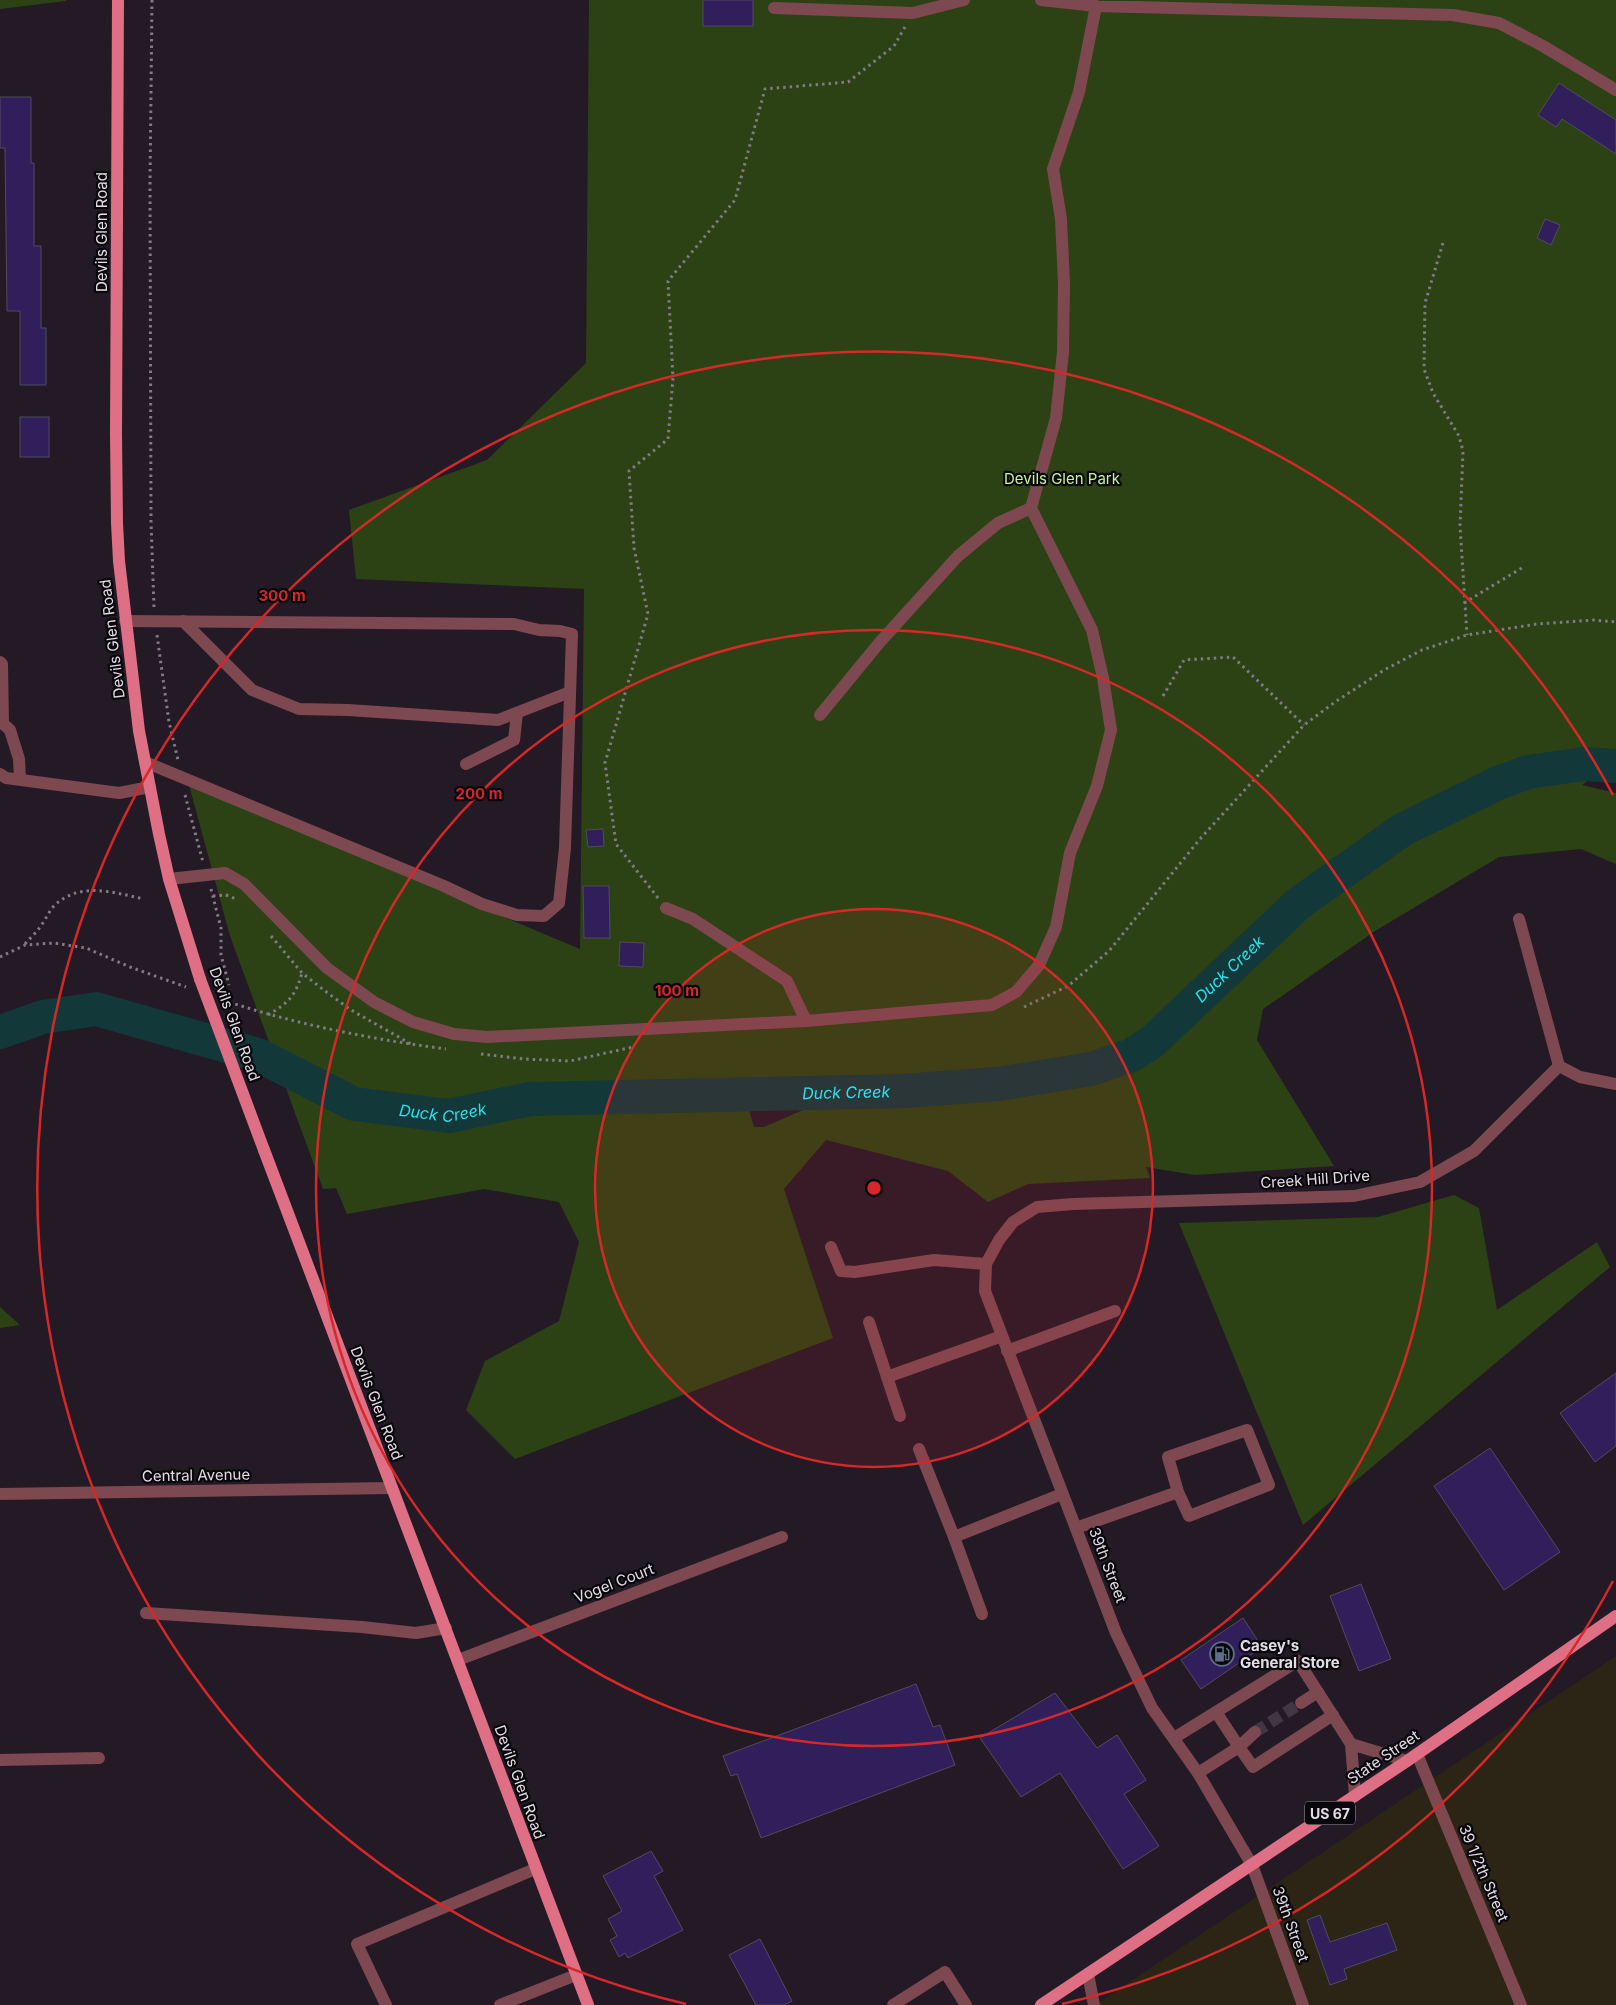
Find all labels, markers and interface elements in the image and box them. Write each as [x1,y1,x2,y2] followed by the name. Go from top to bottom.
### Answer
[92,172,111,292] street label: Devils Glen Road
[1004,469,1121,488] park label: Devils Glen Park
[95,578,129,700] street label: Devils Glen Road
[258,586,306,605] text: 300 m
[456,784,502,803] text: 200 m
[1190,931,1268,1006] water label: Duck Creek
[206,964,264,1084] street label: Devils Glen Road
[655,981,699,1000] text: 100 m
[802,1081,891,1103] water label: Duck Creek
[398,1098,488,1127] water label: Duck Creek
[1260,1166,1370,1192] street label: Creek Hill Drive
[865,1179,883,1197] centre of rings
[347,1344,407,1462] street label: Devils Glen Road
[142,1465,250,1485] street label: Central Avenue
[1085,1525,1131,1605] street label: 39th Street
[571,1559,657,1607] street label: Vogel Court
[1240,1636,1340,1672] place label: Casey's General Store
[1209,1641,1235,1667] fuel station icon: Casey's General Store
[491,1722,549,1842] street label: Devils Glen Road
[1343,1726,1423,1788] street label: State Street
[1305,1802,1355,1825] road number: US 67
[1455,1822,1513,1925] street label: 39 1/2th Street
[1269,1884,1313,1965] street label: 39th Street

